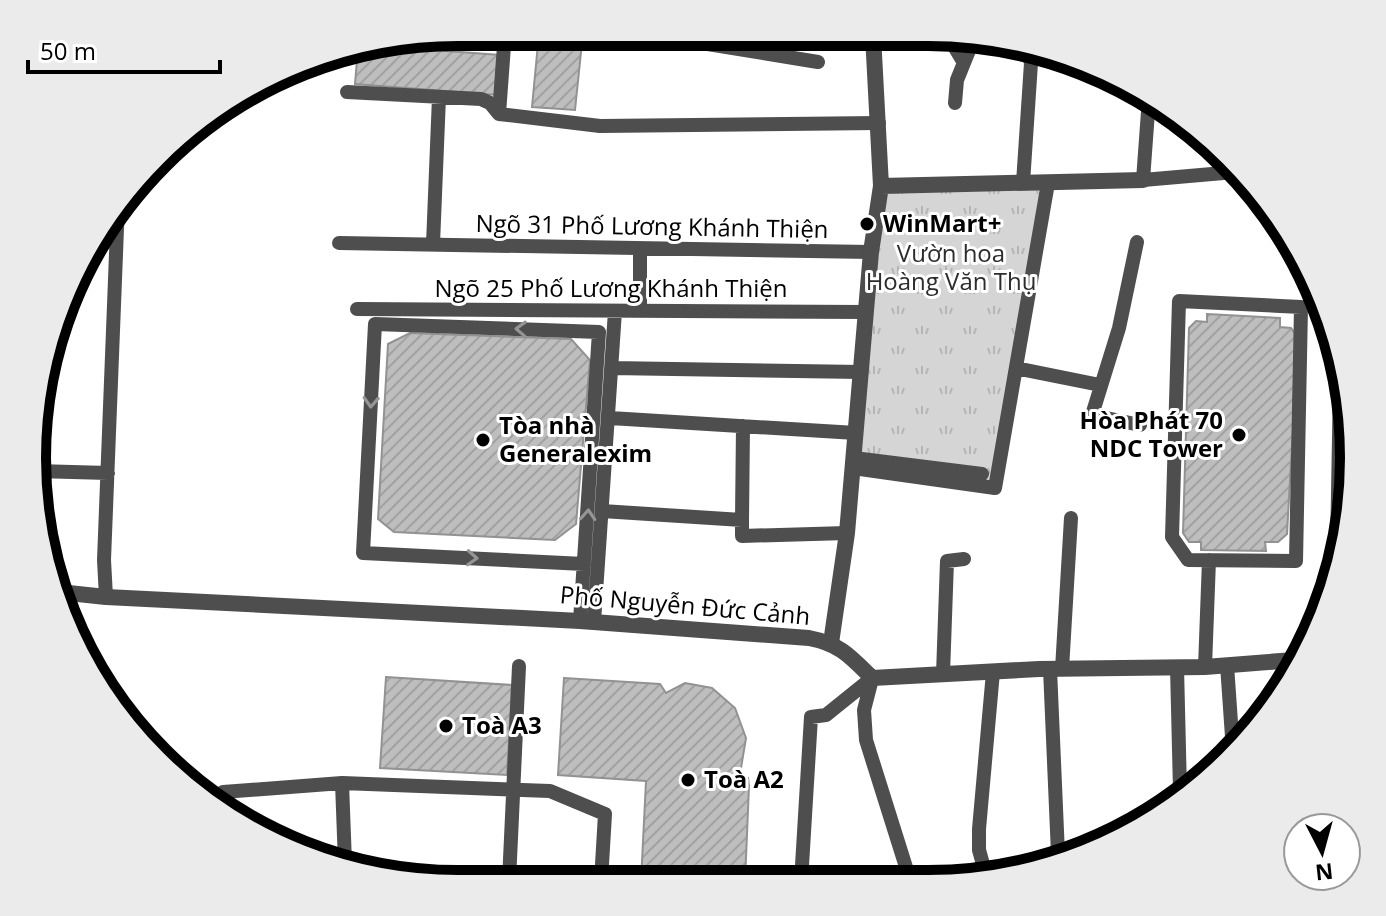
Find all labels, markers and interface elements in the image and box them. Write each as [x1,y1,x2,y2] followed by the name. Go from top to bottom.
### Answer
[28,24,220,74] scale bar
[40,34,96,67] text: 50 m
[475,206,829,245] street label: Ngõ 31 Phố Lương Khánh Thiện
[883,206,1001,239] place label: WinMart+
[858,215,876,233] marker: WinMart+
[866,236,1036,297] park label: Vườn hoa Hoàng Văn Thụ
[435,271,787,304] street label: Ngõ 25 Phố Lương Khánh Thiện
[514,320,527,338] one-way arrow
[362,396,379,409] one-way arrow
[1080,403,1223,464] place label: Hòa Phát 70 NDC Tower
[499,408,652,469] place label: Tòa nhà Generalexim
[1230,426,1248,444] marker: Hòa Phát 70 NDC Tower
[474,431,492,449] marker: Tòa nhà Generalexim
[579,508,596,521] one-way arrow
[466,550,479,567] one-way arrow
[559,577,812,632] street label: Phố Nguyễn Đức Cảnh
[462,708,542,741] place label: Toà A3
[437,717,455,735] marker: Toà A3
[704,762,784,795] place label: Toà A2
[679,771,697,789] marker: Toà A2
[1282,812,1362,892] north arrow
[1314,857,1335,889] text: N

